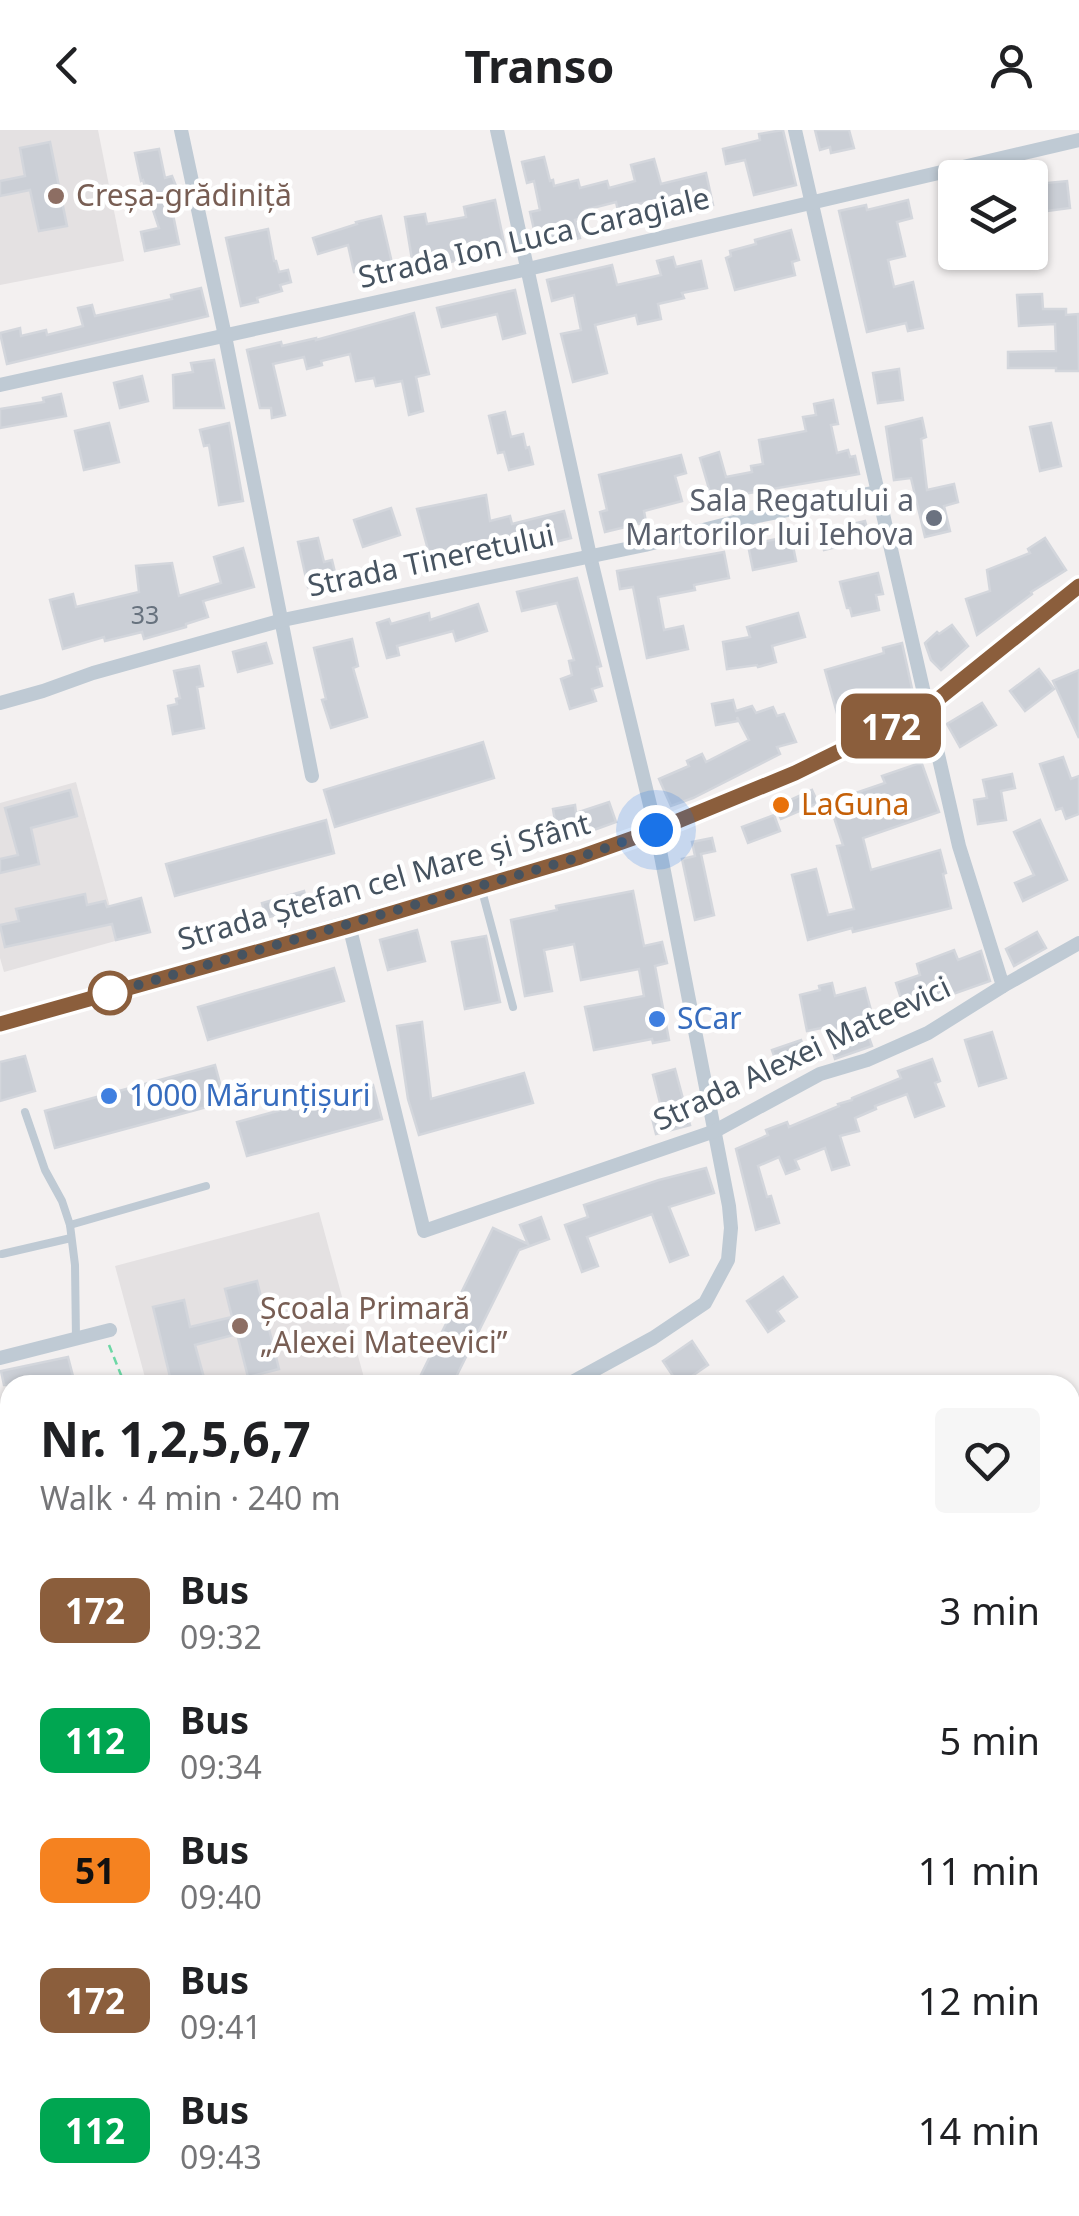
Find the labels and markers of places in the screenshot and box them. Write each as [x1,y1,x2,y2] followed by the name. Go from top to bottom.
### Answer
[76,174,292,215] place label: Creșa-grădiniță
[45,185,67,207] marker: Creșa-grădiniță
[625,479,914,554] place label: Sala Regatului a Martorilor lui Iehova
[923,507,945,529] marker: Sala Regatului a Martorilor lui Iehova
[801,783,909,824] place label: LaGuna
[770,794,792,816] marker: LaGuna
[89,972,131,1014] unlabelled marker
[677,997,742,1038] place label: SCar
[646,1008,668,1030] marker: SCar
[129,1074,371,1115] place label: 1000 Mărunțișuri
[98,1085,120,1107] marker: 1000 Mărunțișuri
[260,1287,508,1362] place label: Școala Primară „Alexei Mateevici”
[229,1315,251,1337] marker: Școala Primară „Alexei Mateevici”

